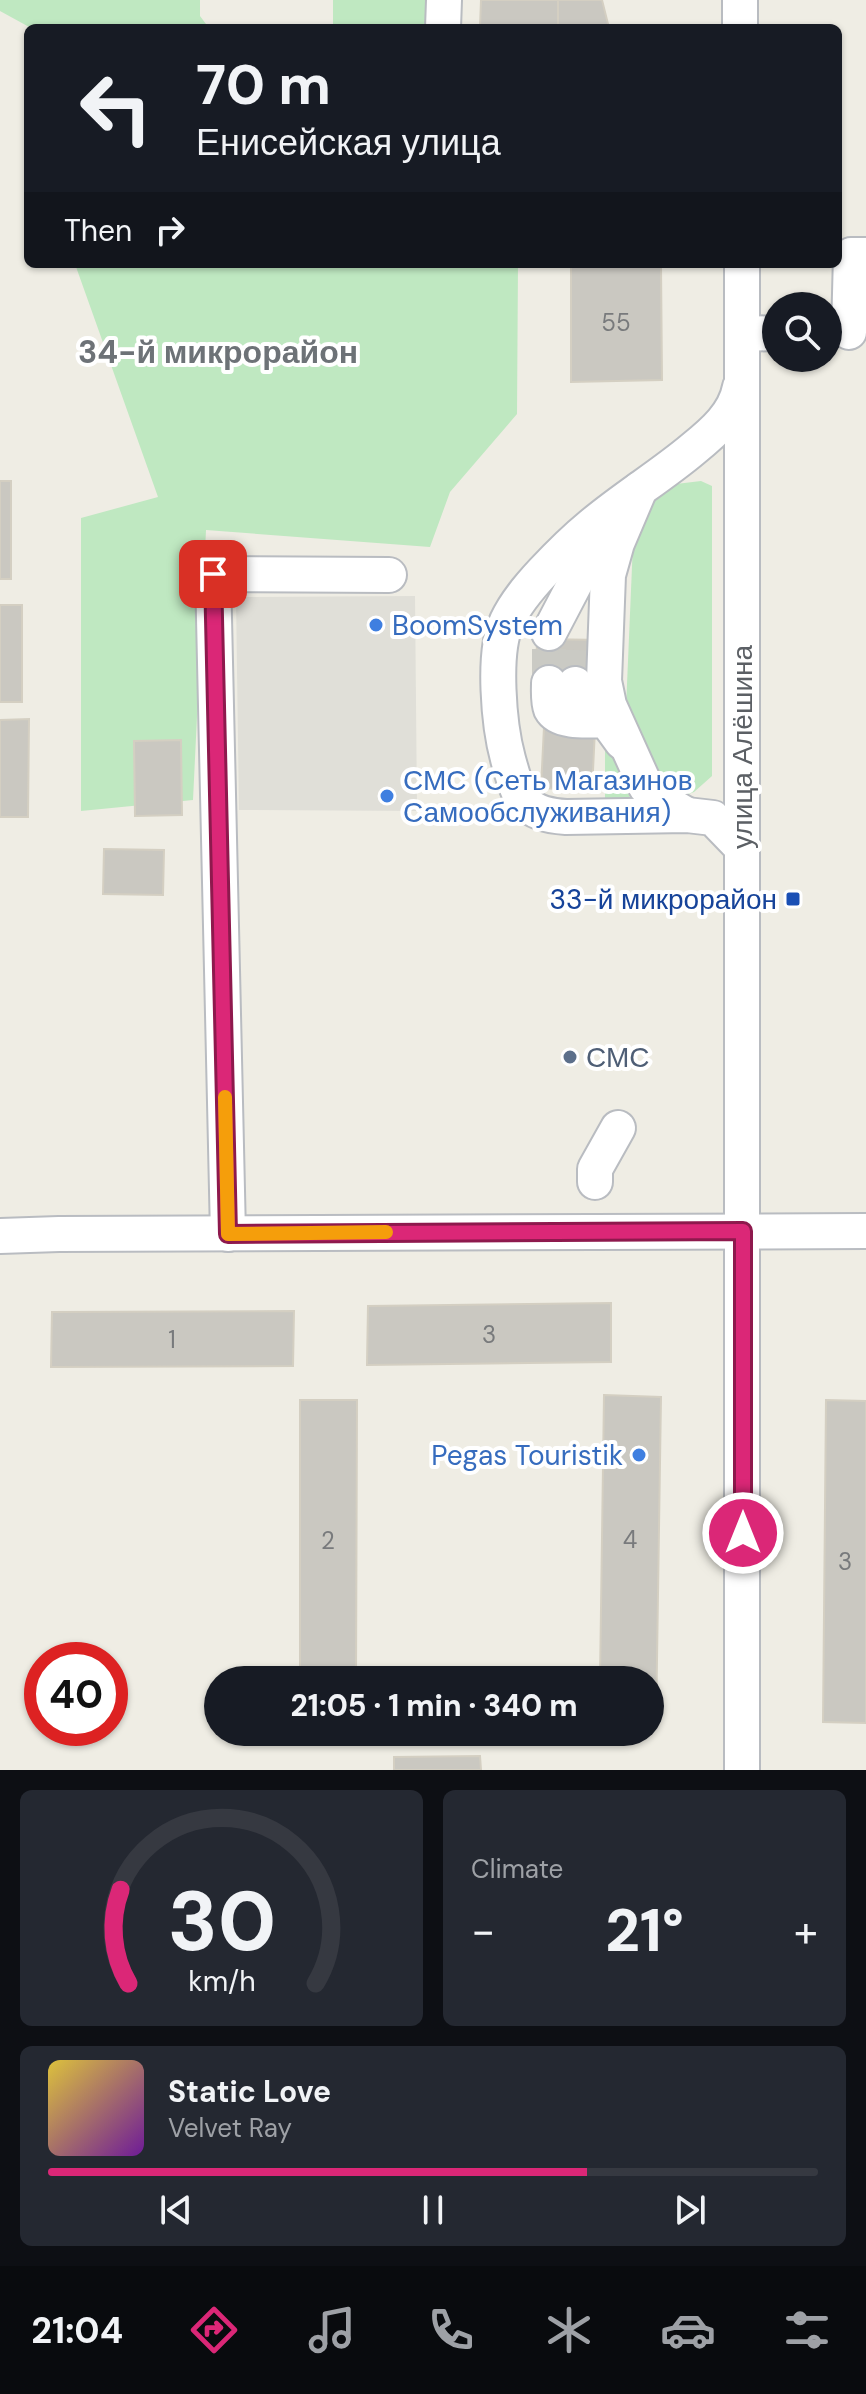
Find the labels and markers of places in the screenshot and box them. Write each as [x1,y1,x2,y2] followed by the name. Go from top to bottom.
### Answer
[179,540,247,608] pin
[392,607,563,644] place label: BoomSystem
[367,616,385,634] marker: BoomSystem
[403,762,693,831] place label: СМС (Сеть Магазинов Самообслуживания)
[378,787,396,805] marker: СМС (Сеть Магазинов Самообслуживания)
[550,881,777,918] place label: 33-й микрорайон
[784,890,802,908] marker: 33-й микрорайон
[586,1039,649,1076] place label: СМС
[561,1048,579,1066] marker: СМС
[431,1437,623,1474] place label: Pegas Touristik
[630,1446,648,1464] marker: Pegas Touristik

